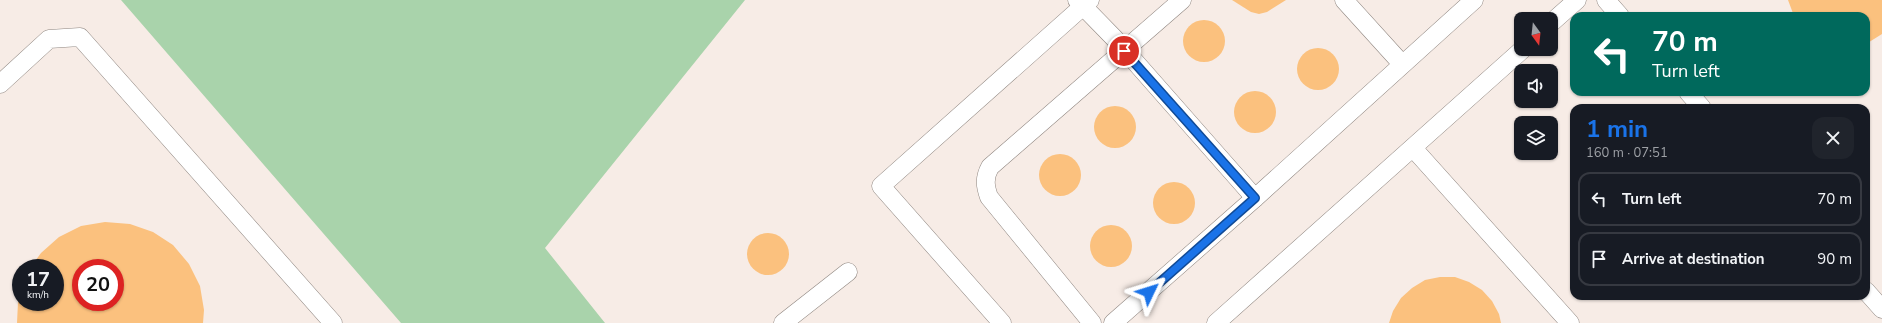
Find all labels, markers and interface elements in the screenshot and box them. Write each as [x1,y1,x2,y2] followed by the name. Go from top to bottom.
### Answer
[1514,12,1558,56] north arrow
[1514,12,1558,160] map controls
[1652,23,1718,61] text: 70 m
[1586,28,1638,80] icon: left
[1107,34,1141,68] pin
[1113,40,1135,62] icon: arrive
[1652,59,1720,83] text: Turn left
[1514,64,1558,108] button: sound
[1586,113,1648,145] text: 1 min
[1514,116,1558,160] button: layers
[1812,117,1854,159] button: close
[1586,144,1668,162] text: 160 m · 07:51
[1588,188,1610,210] icon: left
[1622,189,1681,209] text: Turn left
[1817,189,1852,209] text: 70 m
[1588,248,1610,270] icon: arrive
[1622,249,1765,269] text: Arrive at destination
[1817,249,1852,269] text: 90 m
[72,259,124,311] speed limit sign: 20
[26,266,50,293] text: 17
[1128,271,1170,313] position arrow
[27,288,49,302] text: km/h

